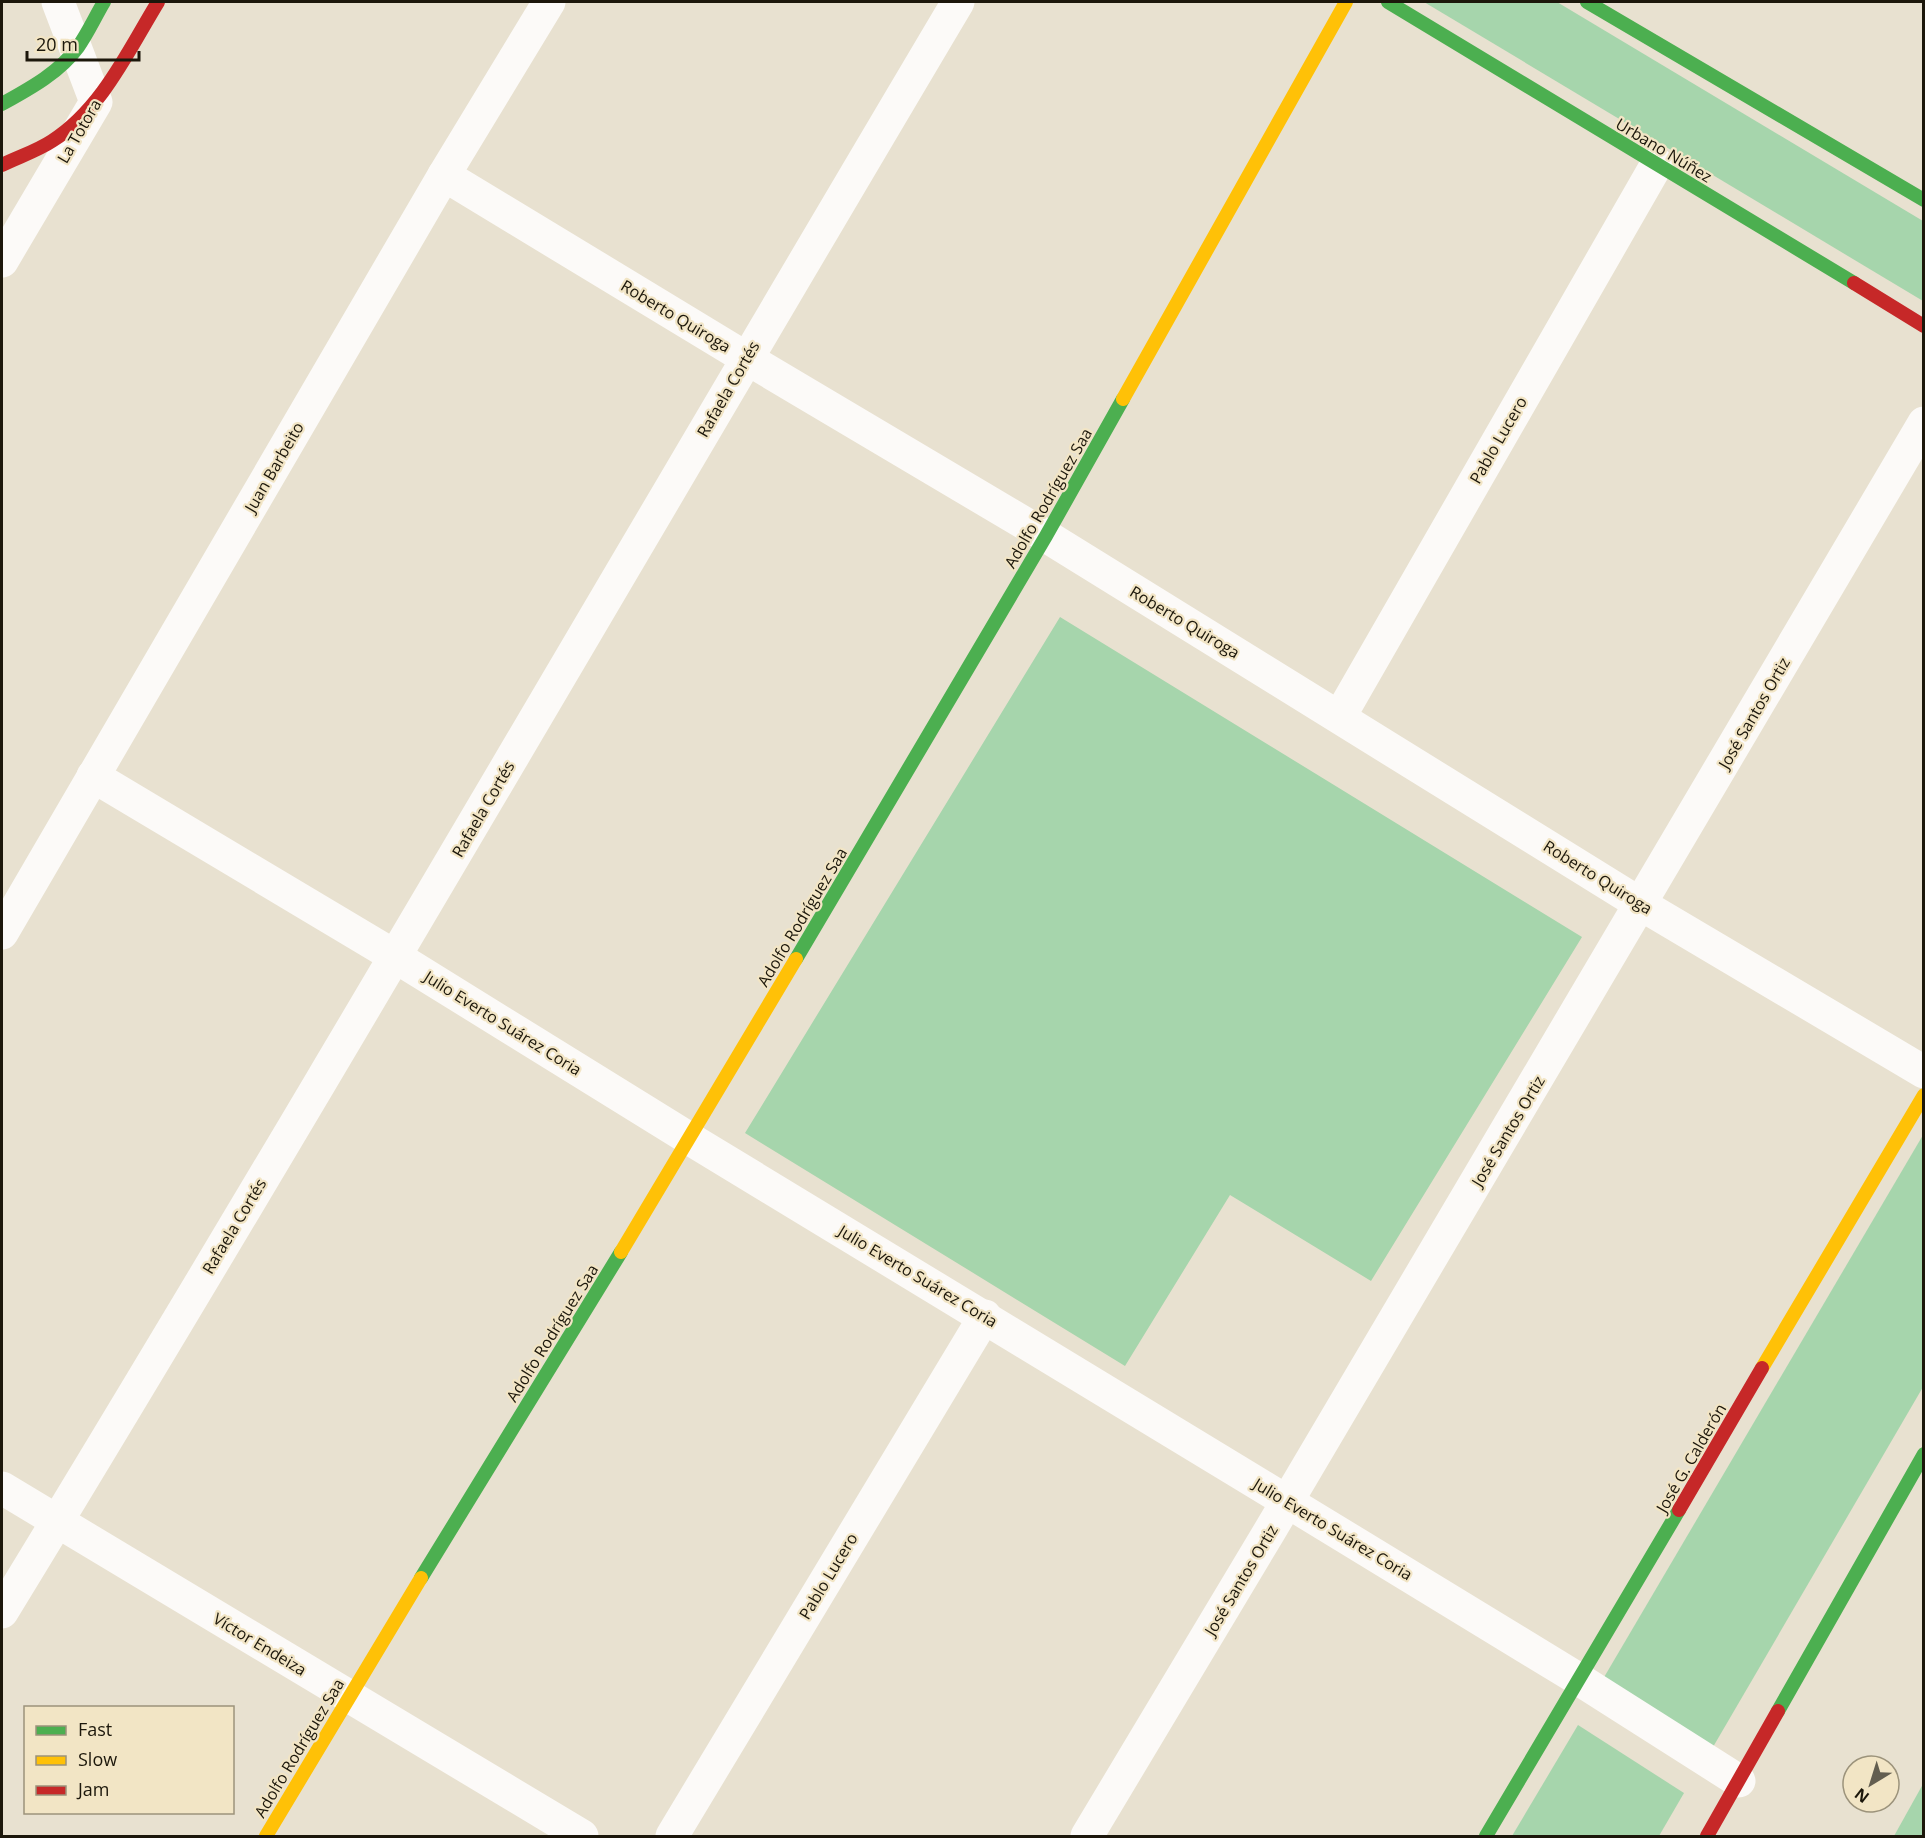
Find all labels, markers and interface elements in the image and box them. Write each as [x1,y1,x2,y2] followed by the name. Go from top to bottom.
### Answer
[27,24,140,62] scale bar
[36,32,78,56] text: 20 m
[52,95,106,167] street label: La Totora
[1612,113,1716,187] street label: Urbano Núñez
[617,275,735,357] street label: Roberto Quiroga
[692,337,764,441] street label: Rafaela Cortés
[1464,392,1532,488] street label: Pablo Lucero
[238,418,309,518] street label: Juan Barbeito
[999,424,1097,572] street label: Adolfo Rodríguez Saa
[1126,581,1244,663] street label: Roberto Quiroga
[1712,653,1795,775] street label: José Santos Ortiz
[447,757,519,861] street label: Rafaela Cortés
[1539,835,1657,919] street label: Roberto Quiroga
[752,843,852,991] street label: Adolfo Rodríguez Saa
[418,964,586,1080] street label: Julio Everto Suárez Coria
[1465,1072,1550,1192] street label: José Santos Ortiz
[197,1174,271,1278] street label: Rafaela Cortés
[833,1219,1002,1332] street label: Julio Everto Suárez Coria
[501,1260,603,1406] street label: Adolfo Rodríguez Saa
[1650,1399,1731,1518] street label: José G. Calderón
[1248,1472,1417,1585] street label: Julio Everto Suárez Coria
[1198,1521,1283,1641] street label: José Santos Ortiz
[794,1529,862,1623] street label: Pablo Lucero
[209,1607,311,1681] street label: Víctor Endeiza
[249,1674,349,1822] street label: Adolfo Rodríguez Saa
[24,1706,234,1814] legend
[78,1717,112,1741] text: Fast
[78,1747,117,1771] text: Slow
[1841,1754,1901,1814] north arrow
[76,1777,110,1801] text: Jam
[1850,1783,1874,1808] text: N

